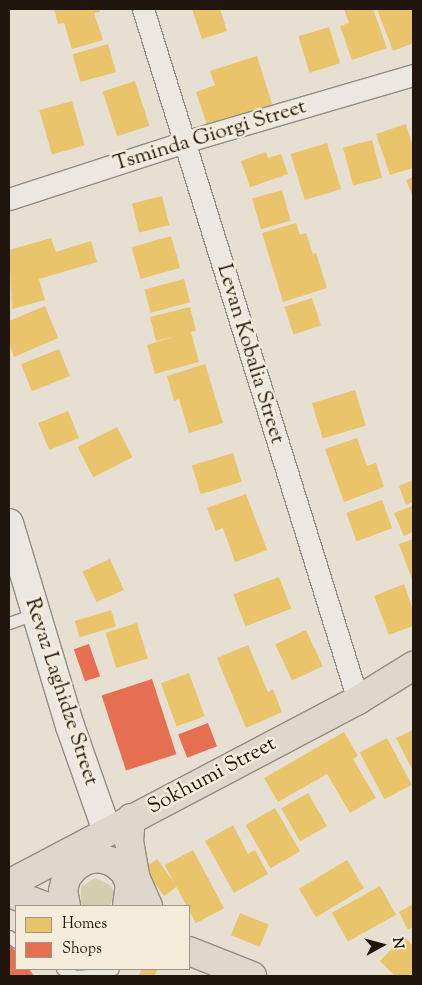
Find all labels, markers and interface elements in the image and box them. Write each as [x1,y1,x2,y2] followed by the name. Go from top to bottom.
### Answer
[111,95,309,177] street label: Tsminda Giorgi Street
[211,261,289,447] street label: Levan Kobalia Street
[19,595,103,789] street label: Revaz Laghidze Street
[144,732,280,820] street label: Sokhumi Street
[15,905,190,970] legend
[62,914,107,935] text: Homes
[357,920,407,970] north arrow
[386,936,407,950] text: N
[62,939,102,960] text: Shops

